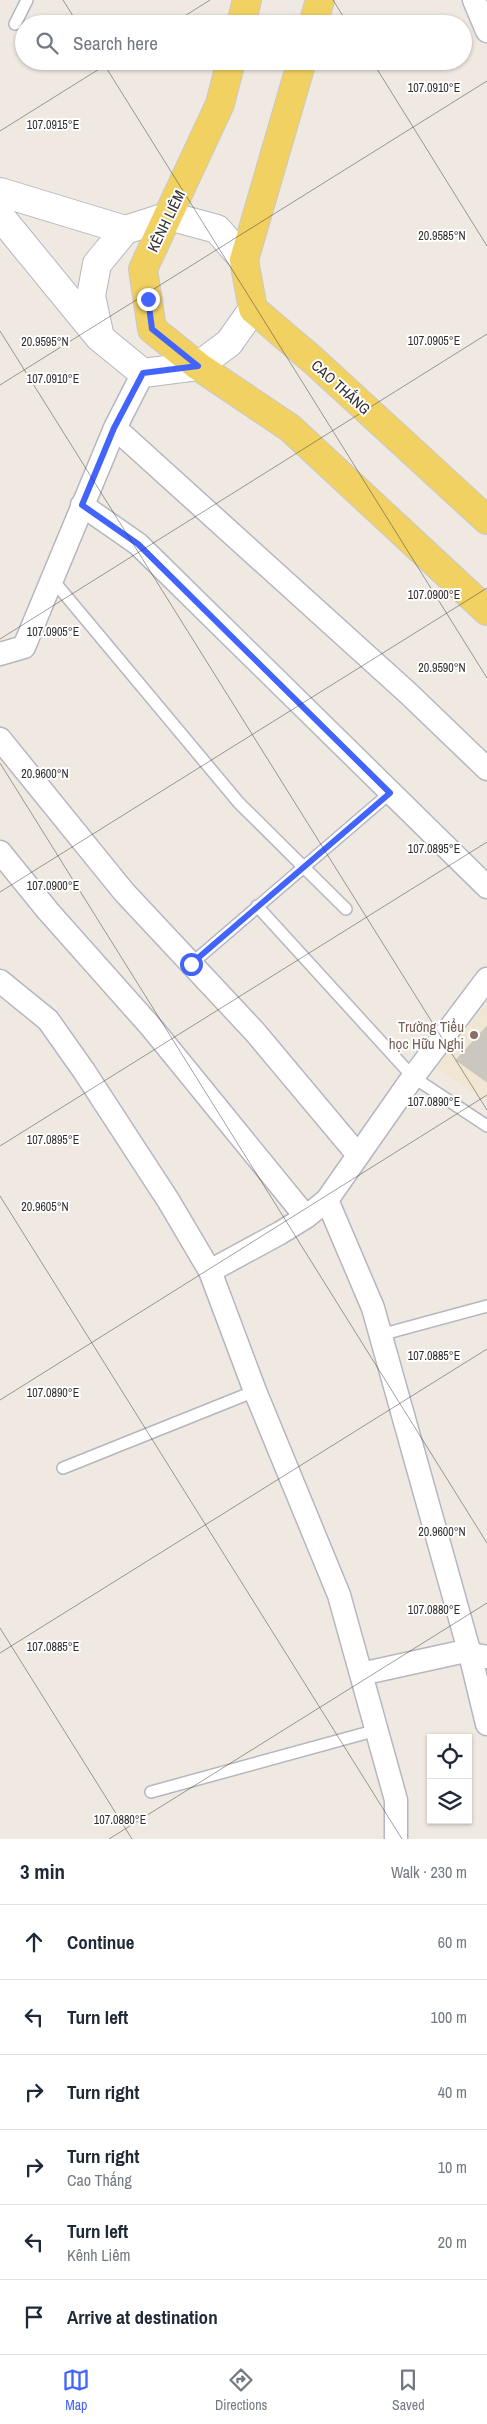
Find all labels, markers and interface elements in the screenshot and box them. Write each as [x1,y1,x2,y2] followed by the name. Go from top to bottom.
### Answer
[15,15,472,70] search box
[33,29,61,57] icon: search
[73,30,158,56] text: Search here
[408,80,460,96] text: 107.0910°E
[27,117,79,133] text: 107.0915°E
[142,187,190,255] street label: KÊNH LIÊM
[418,228,466,244] text: 20.9585°N
[137,288,160,311] route end
[408,333,460,349] text: 107.0905°E
[21,334,69,350] text: 20.9595°N
[307,355,375,419] street label: CAO THẮNG
[27,371,79,387] text: 107.0910°E
[408,587,460,603] text: 107.0900°E
[27,624,79,640] text: 107.0905°E
[418,660,466,676] text: 20.9590°N
[21,766,69,782] text: 20.9600°N
[408,841,460,857] text: 107.0895°E
[27,878,79,894] text: 107.0900°E
[180,953,203,976] route start
[389,1016,464,1054] place label: Trường Tiểu học Hữu Nghị
[468,1029,480,1041] marker: Trường Tiểu học Hữu Nghị
[408,1094,460,1110] text: 107.0890°E
[27,1132,79,1148] text: 107.0895°E
[21,1199,69,1215] text: 20.9605°N
[408,1348,460,1364] text: 107.0885°E
[27,1385,79,1401] text: 107.0890°E
[418,1524,466,1540] text: 20.9600°N
[408,1602,460,1618] text: 107.0880°E
[27,1639,79,1655] text: 107.0885°E
[427,1734,472,1824] map controls
[427,1734,472,1779] button: locate
[427,1779,472,1824] button: layers
[94,1812,146,1828] text: 107.0880°E
[20,1857,65,1886] text: 3 min
[391,1861,467,1883] text: Walk · 230 m
[20,1928,48,1956] icon: ahead
[67,1929,135,1955] text: Continue
[438,1931,467,1953] text: 60 m
[20,2003,48,2031] icon: left
[67,2004,128,2030] text: Turn left
[431,2006,467,2028] text: 100 m
[20,2078,48,2106] icon: right
[67,2079,139,2105] text: Turn right
[438,2081,467,2103] text: 40 m
[67,2143,139,2169] text: Turn right
[20,2153,48,2181] icon: right
[438,2156,467,2178] text: 10 m
[67,2169,132,2191] text: Cao Thắng
[67,2218,128,2244] text: Turn left
[20,2228,48,2256] icon: left
[438,2231,467,2253] text: 20 m
[67,2244,130,2266] text: Kênh Liêm
[20,2303,48,2331] icon: arrive
[67,2304,218,2330] text: Arrive at destination
[62,2366,90,2414] tab: Map
[215,2366,267,2414] tab: Directions
[392,2366,425,2414] tab: Saved

